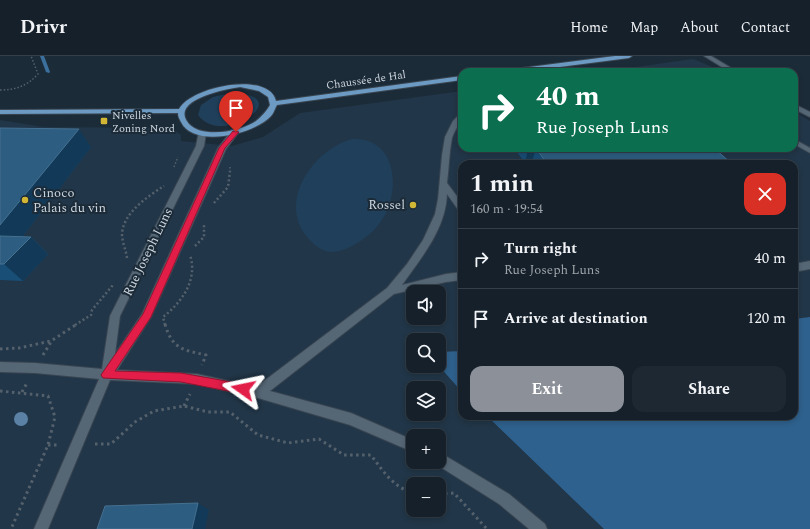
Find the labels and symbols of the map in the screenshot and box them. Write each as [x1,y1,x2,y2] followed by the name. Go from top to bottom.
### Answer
[325,66,407,94] street label: Chaussée de Hal
[219,91,253,132] pin
[112,107,175,137] place label: Nivelles Zoning Nord
[99,116,109,126] marker: Nivelles Zoning Nord
[33,183,107,218] place label: Cinoco Palais du vin
[20,195,30,205] marker: Cinoco Palais du vin
[368,195,405,215] place label: Rossel
[408,200,418,210] marker: Rossel
[118,204,178,300] street label: Rue Joseph Luns
[222,368,264,410] position arrow

